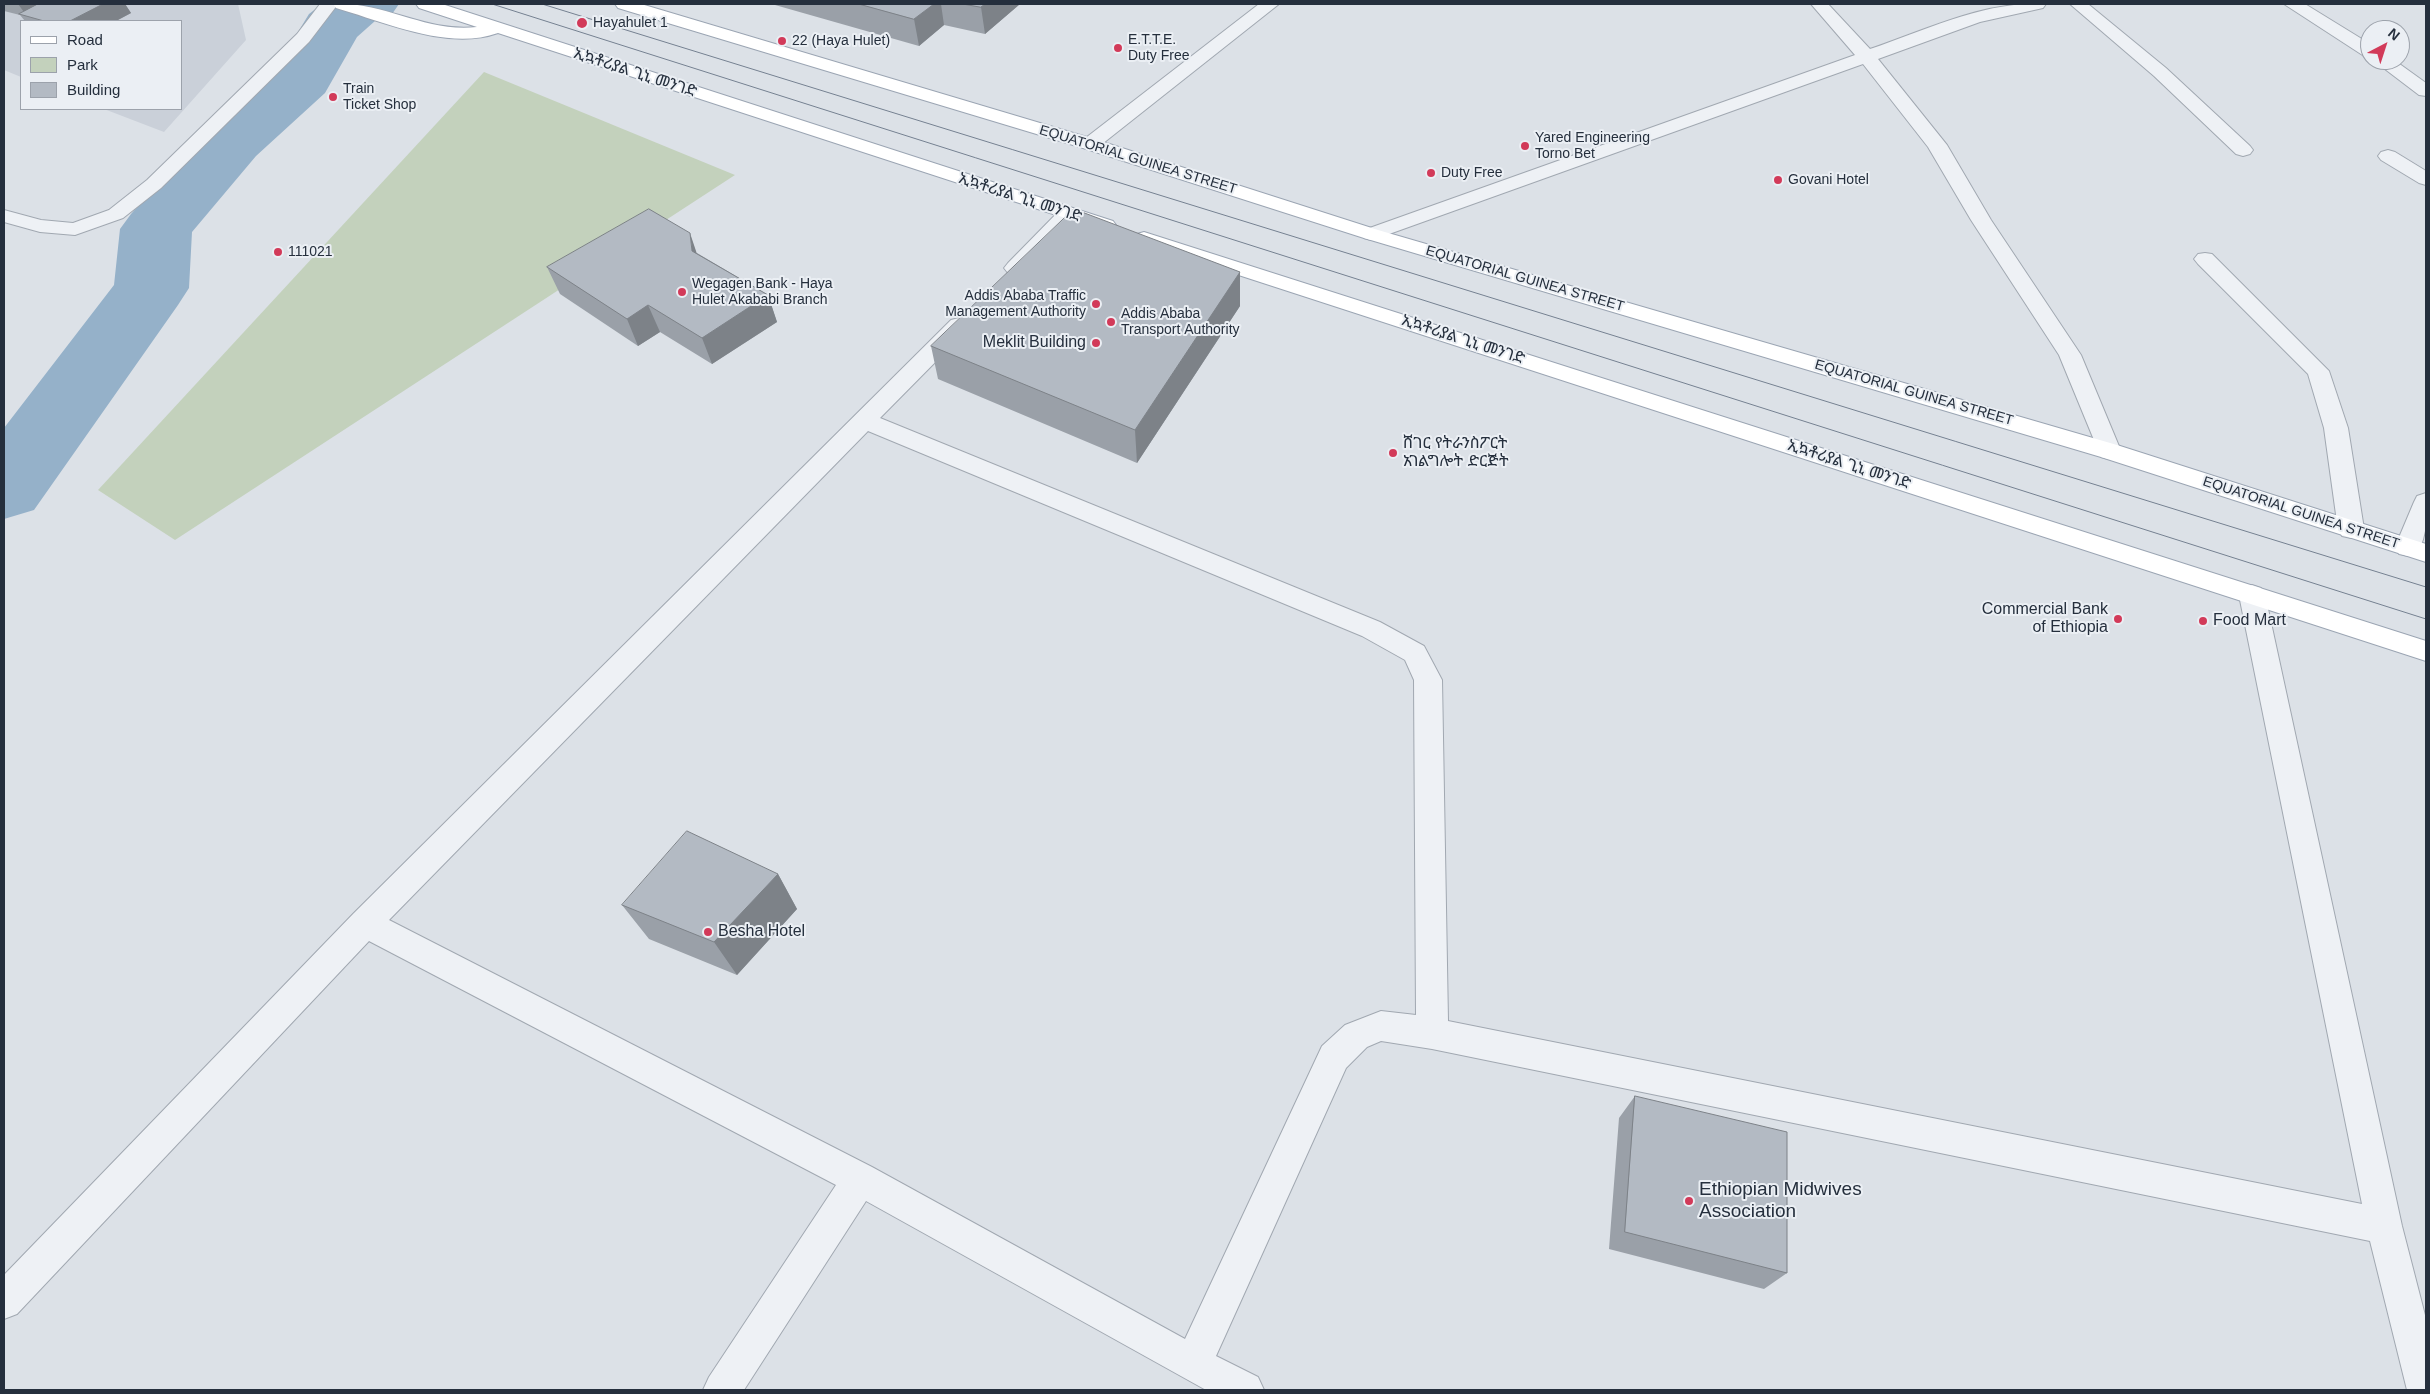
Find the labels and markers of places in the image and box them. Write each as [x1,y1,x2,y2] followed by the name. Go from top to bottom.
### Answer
[593,15,668,31] place label: Hayahulet 1
[575,16,589,30] marker: Hayahulet 1
[1128,32,1189,64] place label: E.T.T.E. Duty Free
[792,33,890,49] place label: 22 (Haya Hulet)
[776,35,788,47] marker: 22 (Haya Hulet)
[1112,42,1124,54] marker: E.T.T.E. Duty Free
[343,81,416,114] place label: Train Ticket Shop
[327,91,339,103] marker: Train Ticket Shop
[1535,130,1650,162] place label: Yared Engineering Torno Bet
[1519,140,1531,152] marker: Yared Engineering Torno Bet
[1441,165,1502,181] place label: Duty Free
[1425,167,1437,179] marker: Duty Free
[1788,172,1869,188] place label: Govani Hotel
[1772,174,1784,186] marker: Govani Hotel
[288,244,333,260] place label: 111021
[272,246,284,258] marker: 111021
[692,276,833,308] place label: Wegagen Bank - Haya Hulet Akababi Branch
[676,286,688,298] marker: Wegagen Bank - Haya Hulet Akababi Branch
[945,288,1086,321] place label: Addis Ababa Traffic Management Authority
[1090,298,1102,310] marker: Addis Ababa Traffic Management Authority
[1121,306,1240,338] place label: Addis Ababa Transport Authority
[1105,316,1117,328] marker: Addis Ababa Transport Authority
[983,333,1086,353] place label: Meklit Building
[1090,337,1102,349] marker: Meklit Building
[1403,434,1509,472] place label: ሸገር የትራንስፖርት አገልግሎት ድርጅት
[1387,447,1399,459] marker: ሸገር የትራንስፖርት አገልግሎት ድርጅት
[1982,600,2108,638] place label: Commercial Bank of Ethiopia
[2213,611,2286,631] place label: Food Mart
[2112,613,2124,625] marker: Commercial Bank of Ethiopia
[2197,615,2209,627] marker: Food Mart
[718,922,805,942] place label: Besha Hotel
[702,926,714,938] marker: Besha Hotel
[1699,1179,1862,1223] place label: Ethiopian Midwives Association
[1683,1195,1695,1207] marker: Ethiopian Midwives Association

